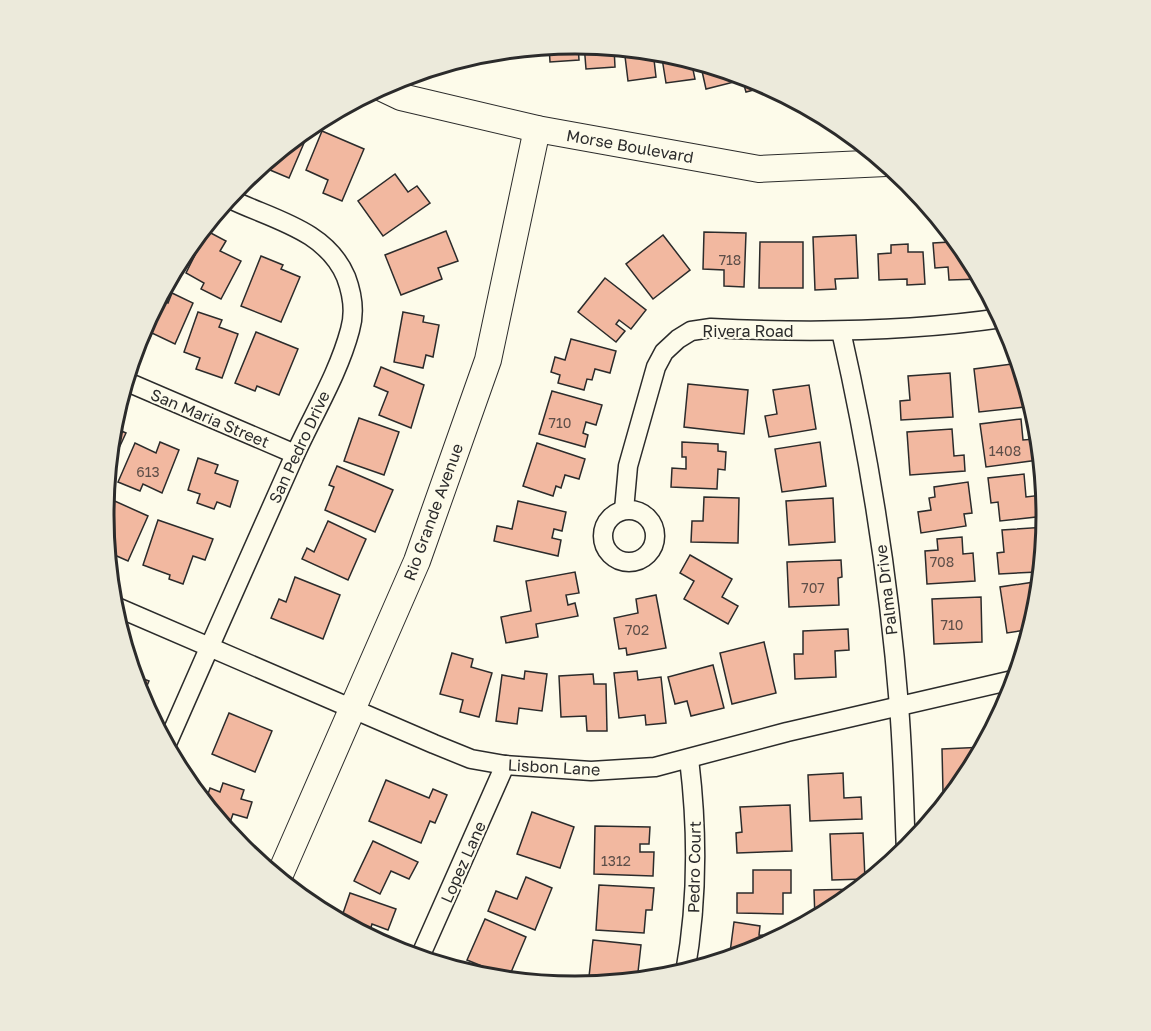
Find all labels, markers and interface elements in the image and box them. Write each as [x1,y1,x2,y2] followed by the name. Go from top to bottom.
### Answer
[565,125,695,167] street label: Morse Boulevard
[719,251,741,268] house number: 718
[702,321,794,341] street label: Rivera Road
[148,384,272,452] street label: San Maria Street
[264,388,334,506] street label: San Pedro Drive
[549,414,571,431] house number: 710
[399,441,467,583] street label: Rio Grande Avenue
[989,442,1021,459] house number: 1408
[136,463,160,480] house number: 613
[871,543,901,637] street label: Palma Drive
[930,553,954,570] house number: 708
[801,579,825,596] house number: 707
[941,616,963,633] house number: 710
[625,621,649,638] house number: 702
[507,755,601,779] street label: Lisbon Lane
[436,818,490,906] street label: Lopez Lane
[683,821,705,913] street label: Pedro Court
[601,852,631,869] house number: 1312

